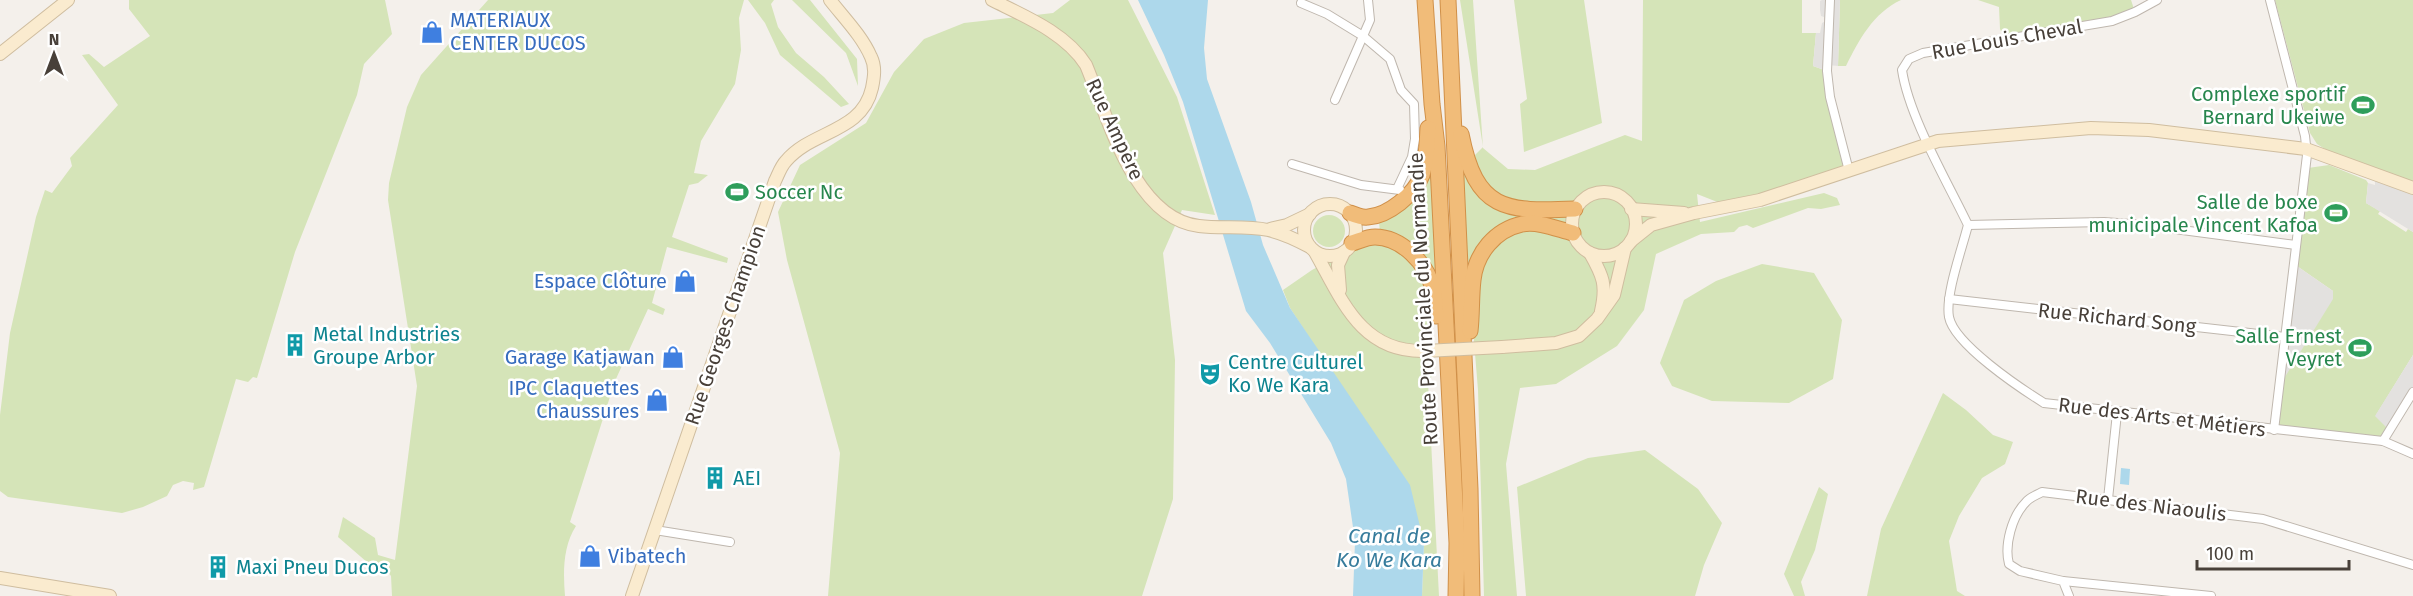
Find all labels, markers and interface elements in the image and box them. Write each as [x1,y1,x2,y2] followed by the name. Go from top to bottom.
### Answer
[450,8,586,55] place label: MATERIAUX CENTER DUCOS
[1930,14,2084,64] street label: Rue Louis Cheval
[419,19,445,45] shop icon: MATERIAUX CENTER DUCOS
[24,24,84,84] north arrow
[49,30,59,49] text: N
[1081,74,1149,184] street label: Rue Ampère
[2191,82,2346,129] place label: Complexe sportif Bernard Ukeiwe
[2350,92,2376,118] sports icon: Complexe sportif Bernard Ukeiwe
[1403,152,1443,446] street label: Route Provinciale du Normandie
[724,179,750,205] sports icon: Soccer Nc
[755,180,843,204] place label: Soccer Nc
[2088,190,2318,237] place label: Salle de boxe municipale Vincent Kafoa
[2323,200,2349,226] sports icon: Salle de boxe municipale Vincent Kafoa
[679,222,771,428] street label: Rue Georges Champion
[672,268,698,294] shop icon: Espace Clôture
[534,269,667,293] place label: Espace Clôture
[2037,298,2198,338] street label: Rue Richard Song
[313,322,460,369] place label: Metal Industries Groupe Arbor
[2235,324,2343,371] place label: Salle Ernest Veyret
[282,332,308,358] building icon: Metal Industries Groupe Arbor
[2347,335,2373,361] sports icon: Salle Ernest Veyret
[660,344,686,370] shop icon: Garage Katjawan
[505,345,655,369] place label: Garage Katjawan
[1228,350,1363,397] place label: Centre Culturel Ko We Kara
[1197,361,1223,387] theatre icon: Centre Culturel Ko We Kara
[508,376,639,423] place label: IPC Claquettes Chaussures
[644,387,670,413] shop icon: IPC Claquettes Chaussures
[2057,392,2267,442] street label: Rue des Arts et Métiers
[702,465,728,491] building icon: AEI
[733,466,761,490] place label: AEI
[2074,484,2228,526] street label: Rue des Niaoulis
[1336,523,1442,573] water label: Canal de Ko We Kara
[2197,533,2348,571] scale bar
[577,543,603,569] shop icon: Vibatech
[2206,543,2254,565] text: 100 m
[608,544,686,568] place label: Vibatech
[205,554,231,580] building icon: Maxi Pneu Ducos
[236,555,389,579] place label: Maxi Pneu Ducos

